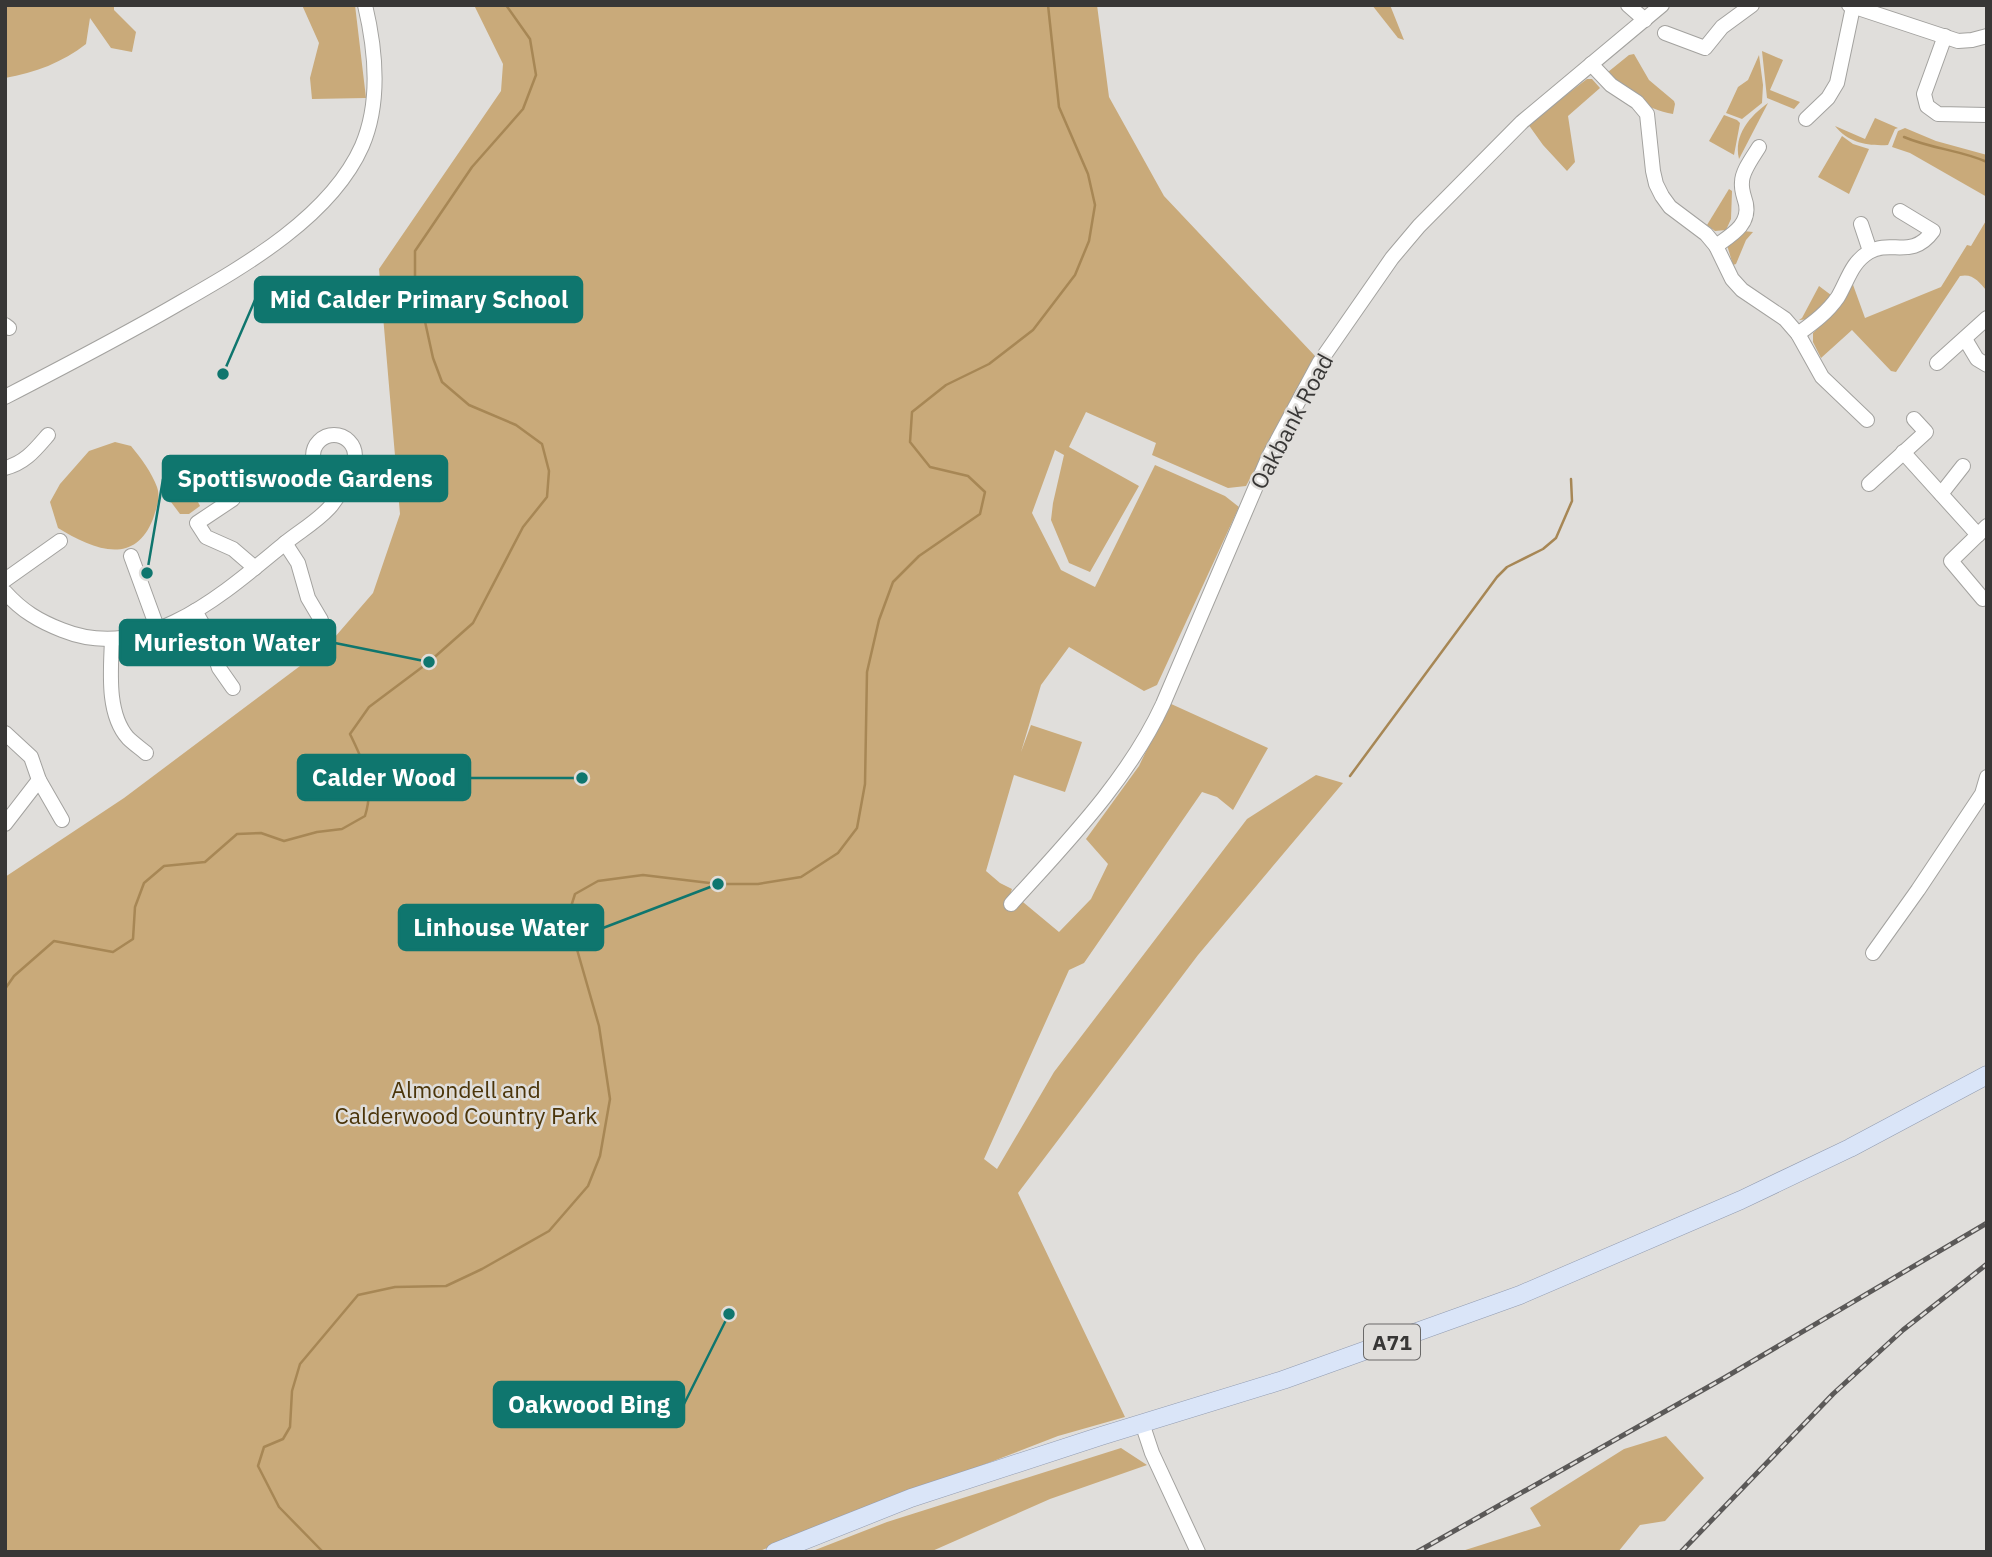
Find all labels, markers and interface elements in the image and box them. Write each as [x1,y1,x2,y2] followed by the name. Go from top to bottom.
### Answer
[255,277,582,322] callout: Mid Calder Primary School
[270,283,568,315] text: Mid Calder Primary School
[1243,348,1339,494] street label: Oakbank Road
[163,456,447,501] callout: Spottiswoode Gardens
[177,462,433,494] text: Spottiswoode Gardens
[120,620,335,665] callout: Murieston Water
[134,626,321,658] text: Murieston Water
[298,755,470,800] callout: Calder Wood
[312,761,456,793] text: Calder Wood
[399,905,603,950] callout: Linhouse Water
[413,911,589,943] text: Linhouse Water
[335,1074,597,1130] park label: Almondell and Calderwood Country Park
[1364,1324,1420,1360] road number: A71
[494,1382,684,1427] callout: Oakwood Bing
[508,1388,671,1420] text: Oakwood Bing

